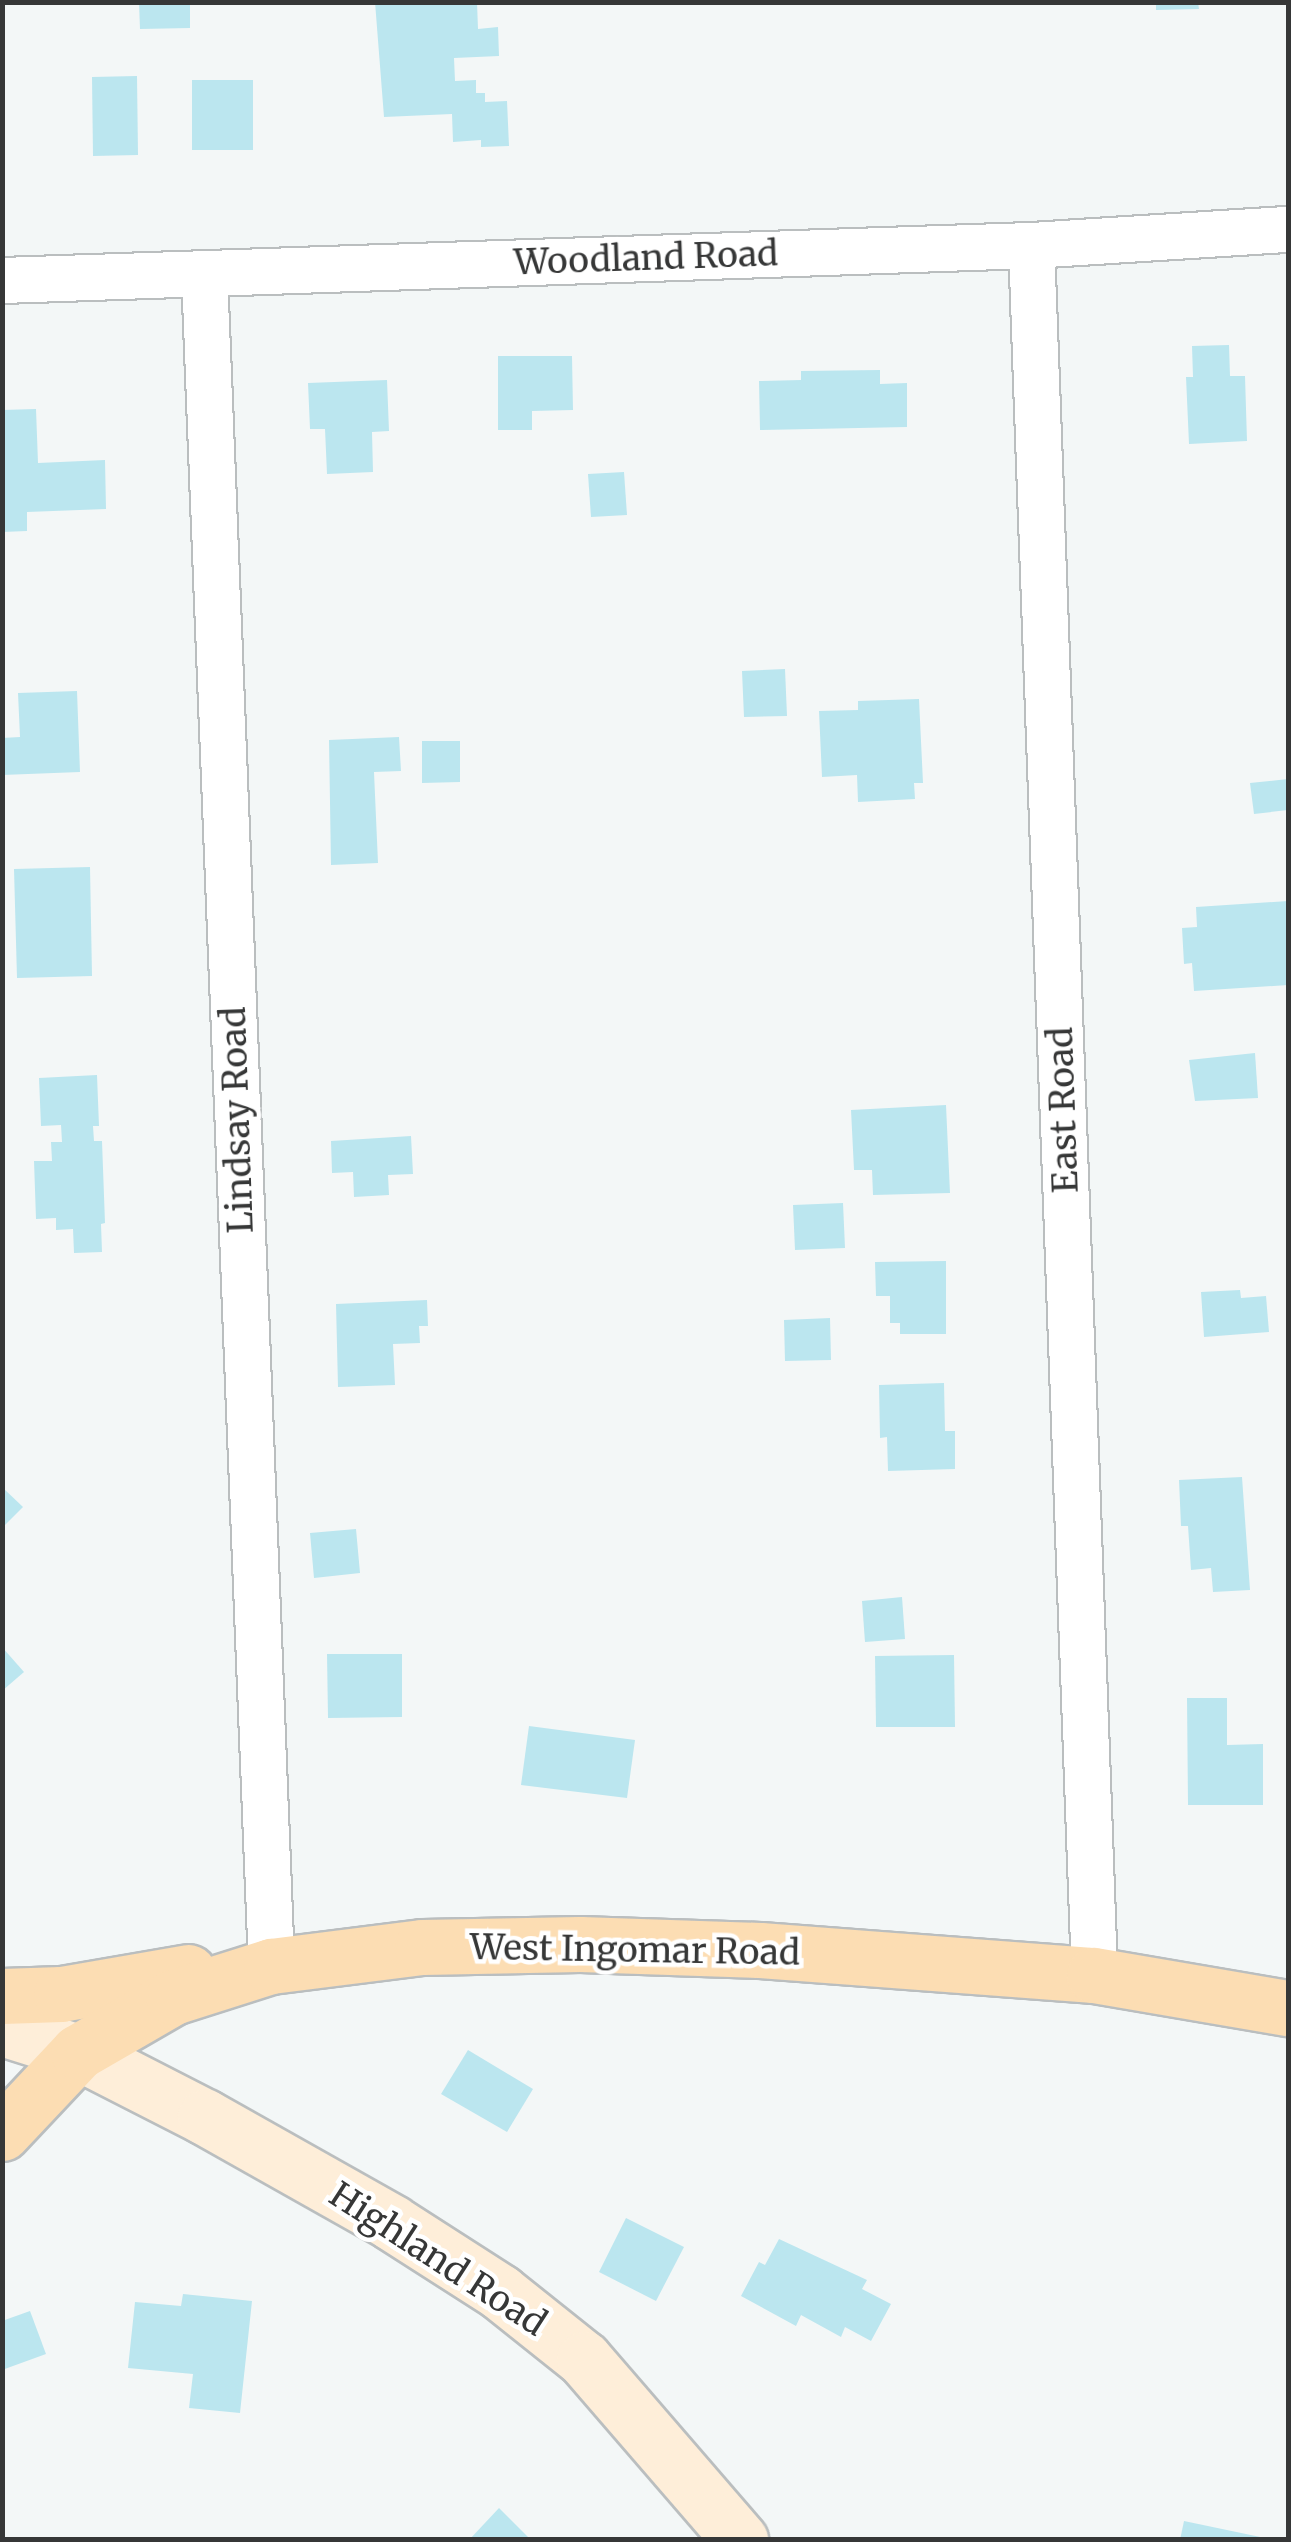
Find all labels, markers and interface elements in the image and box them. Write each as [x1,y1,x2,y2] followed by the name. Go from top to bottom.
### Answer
[513,232,779,284] street label: Woodland Road
[212,1006,262,1234] street label: Lindsay Road
[1039,1026,1087,1194] street label: East Road
[470,1926,800,1974] street label: West Ingomar Road
[322,2173,554,2345] street label: Highland Road

